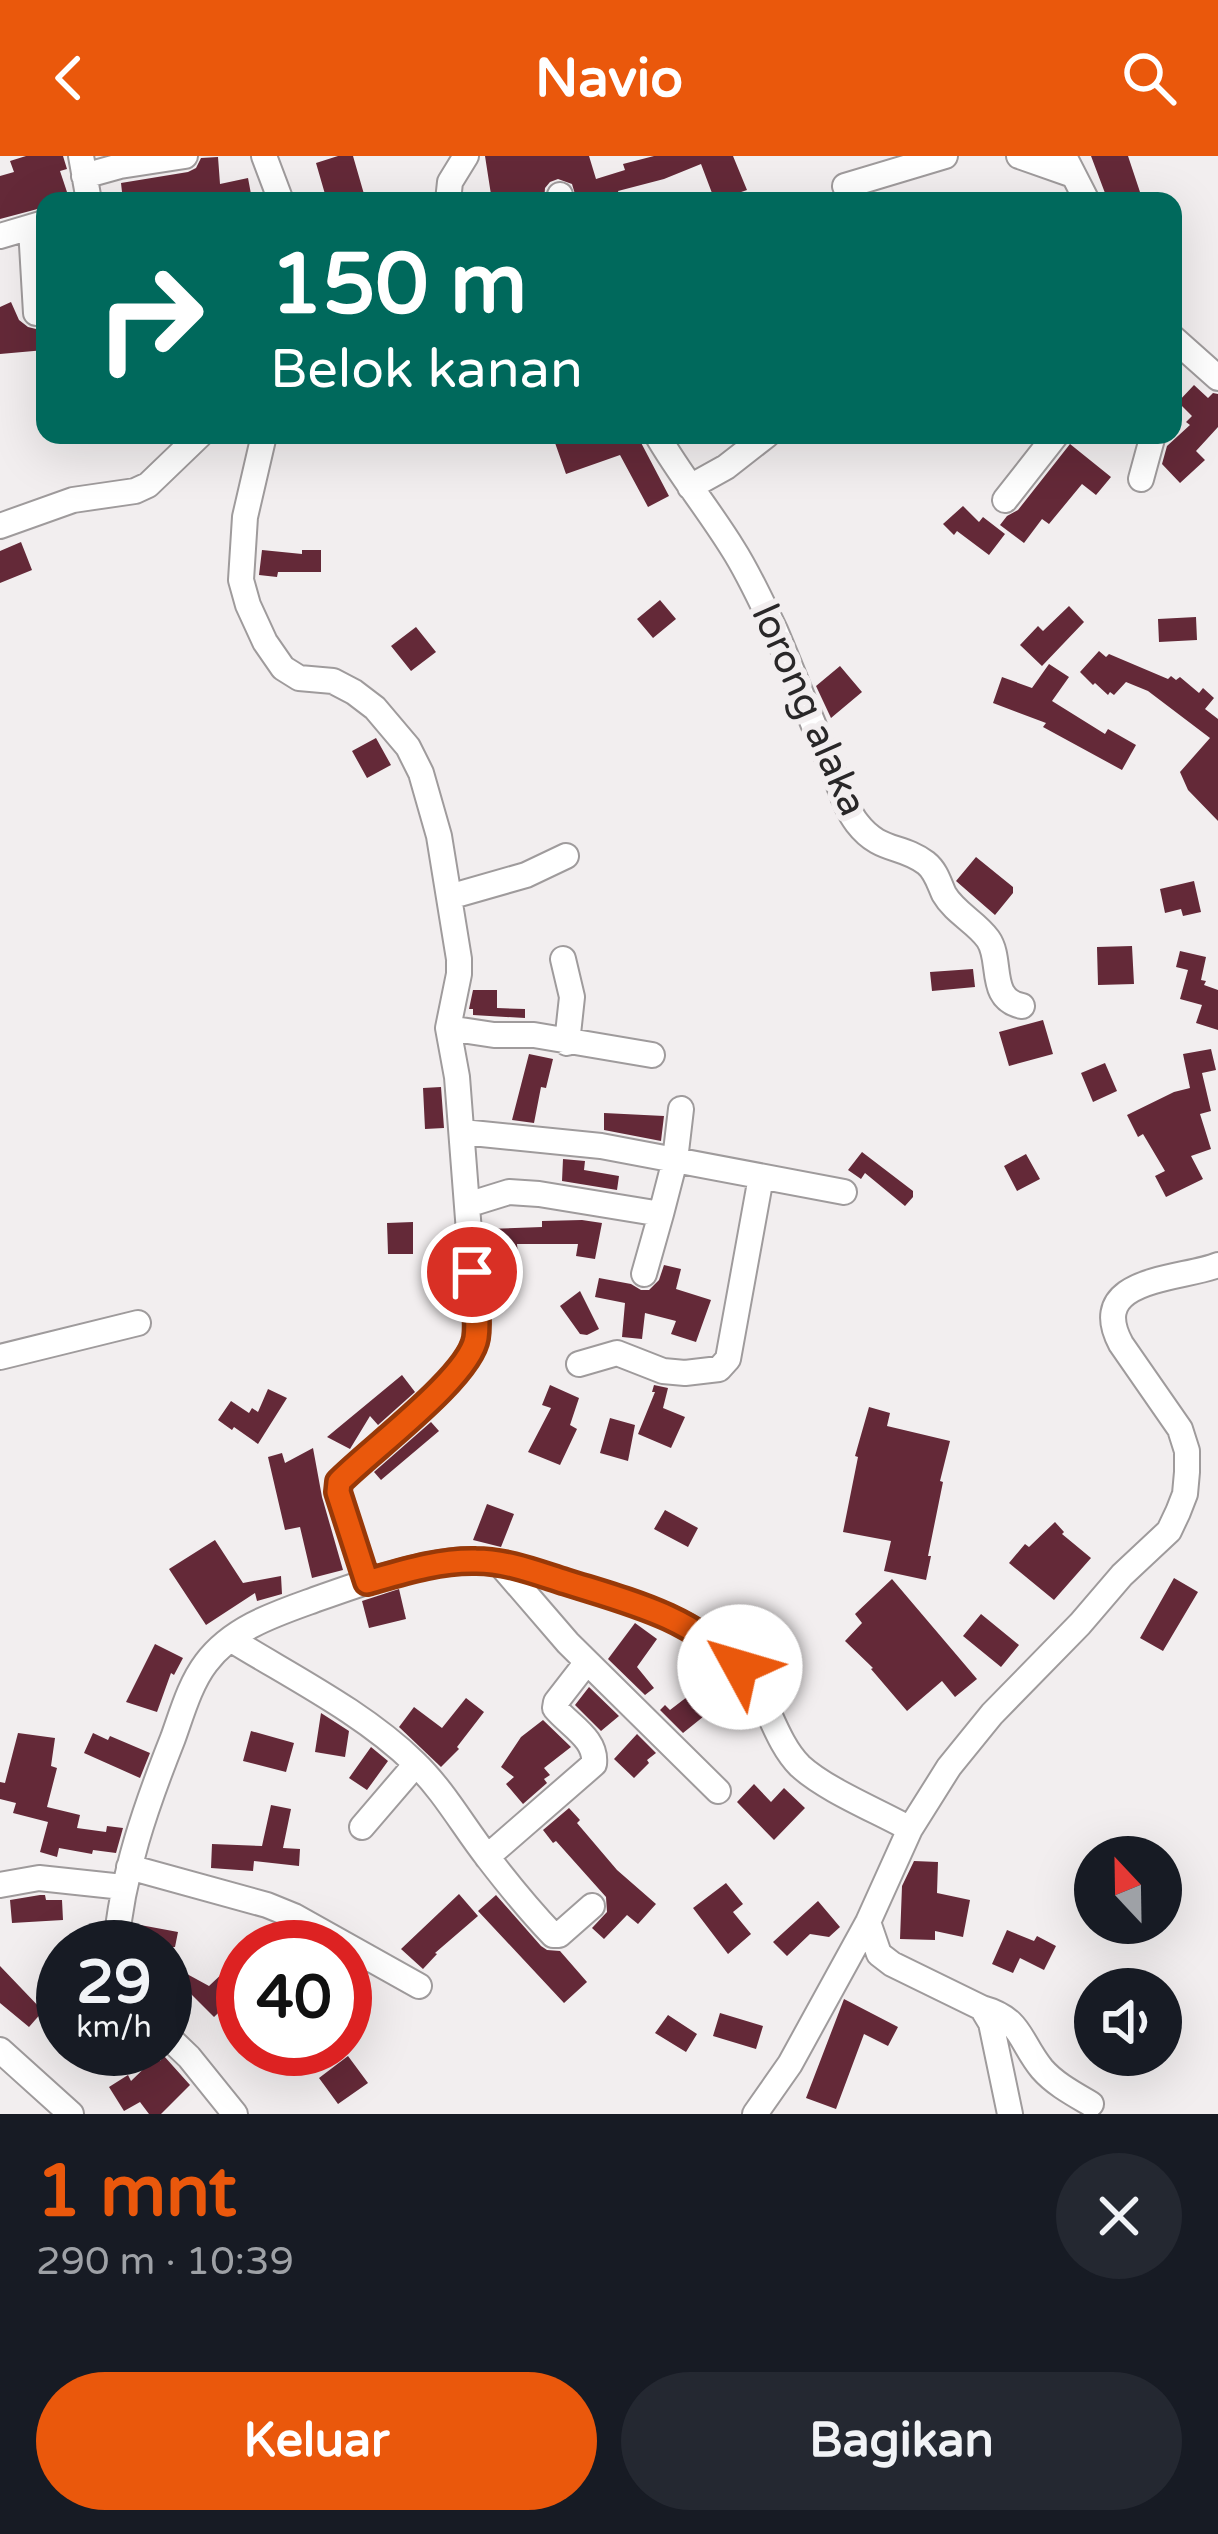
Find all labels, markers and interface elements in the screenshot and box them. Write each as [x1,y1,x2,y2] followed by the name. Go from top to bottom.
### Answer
[36,45,102,111] icon: back
[1116,45,1182,111] icon: search
[535,46,683,111] text: Navio
[270,235,527,336] text: 150 m
[72,240,228,396] icon: right
[270,337,583,402] text: Belok kanan
[742,597,876,823] street label: lorong alaka
[421,1221,523,1323] pin
[439,1239,505,1305] icon: arrive
[677,1604,803,1730] position arrow
[1074,1836,1182,1944] north arrow
[1074,1836,1182,2076] map controls
[216,1920,372,2076] speed limit sign: 40
[76,1947,152,2019] text: 29
[1074,1968,1182,2076] button: sound
[76,2009,152,2046] text: km/h
[36,2149,237,2236] text: 1 mnt
[1056,2153,1182,2279] button: close
[36,2238,294,2285] text: 290 m · 10:39
[36,2372,597,2510] button: Keluar
[621,2372,1182,2510] button: Bagikan

